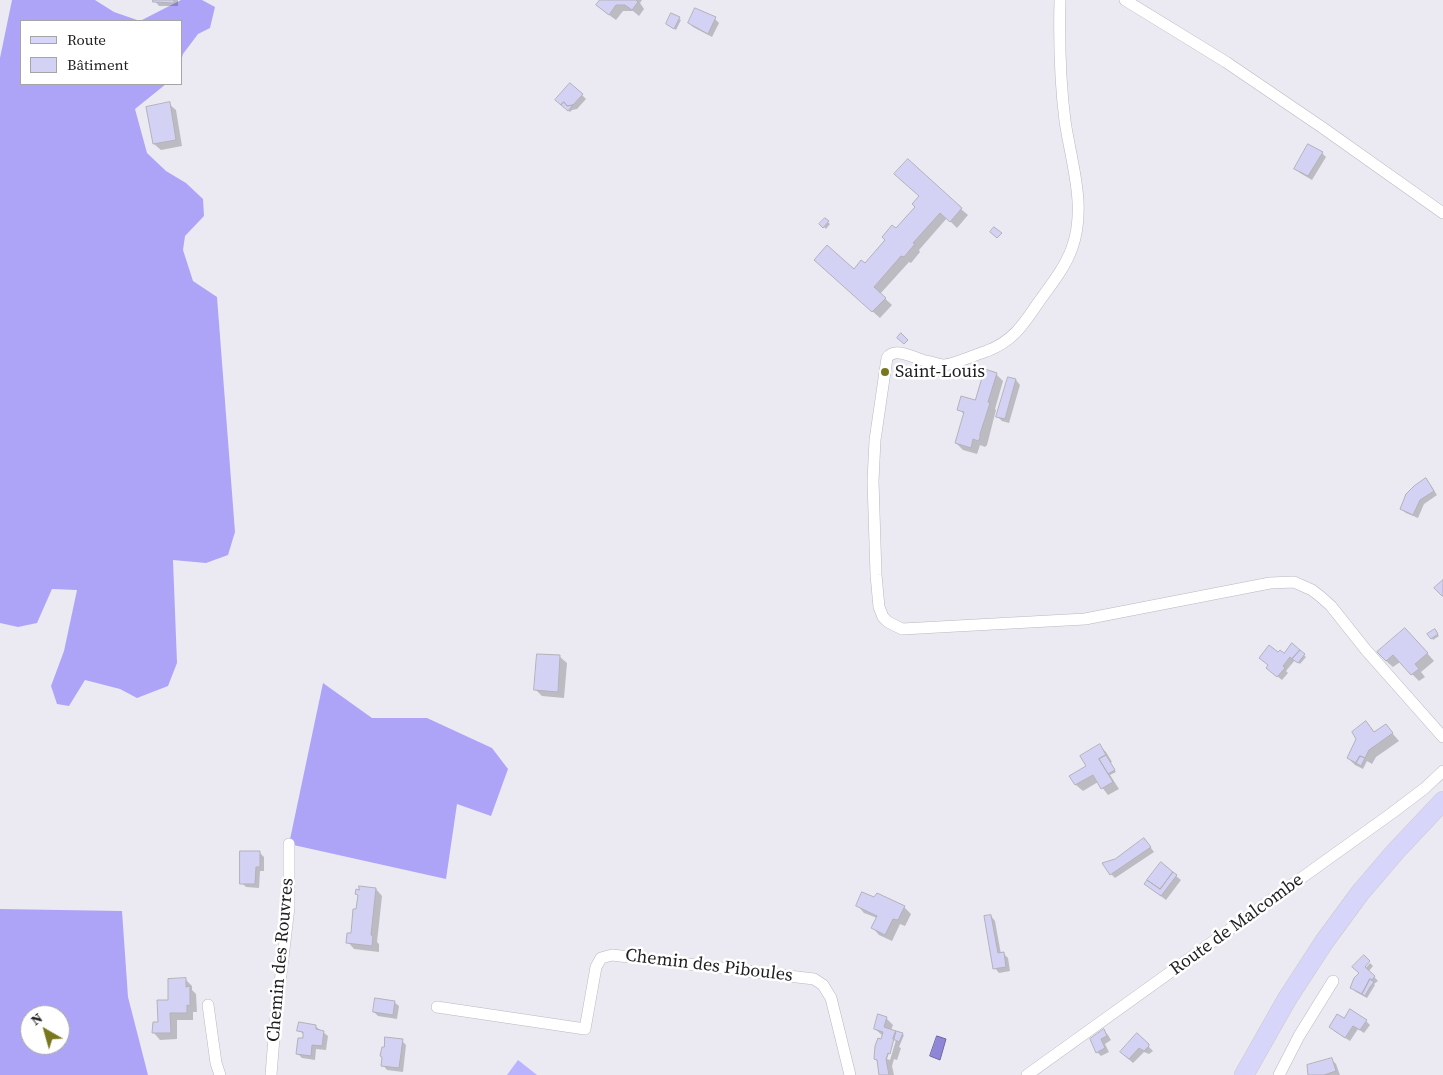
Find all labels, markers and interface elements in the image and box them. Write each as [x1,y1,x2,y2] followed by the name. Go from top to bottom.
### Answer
[20,20,182,85] legend
[67,29,106,50] text: Route
[67,54,128,75] text: Bâtiment
[895,361,985,383] place label: Saint-Louis
[879,366,891,378] marker: Saint-Louis
[1166,869,1308,981] street label: Route de Malcombe
[263,877,299,1043] street label: Chemin des Rouvres
[624,945,794,987] street label: Chemin des Piboules
[20,1005,70,1055] north arrow
[26,1008,47,1030] text: N

